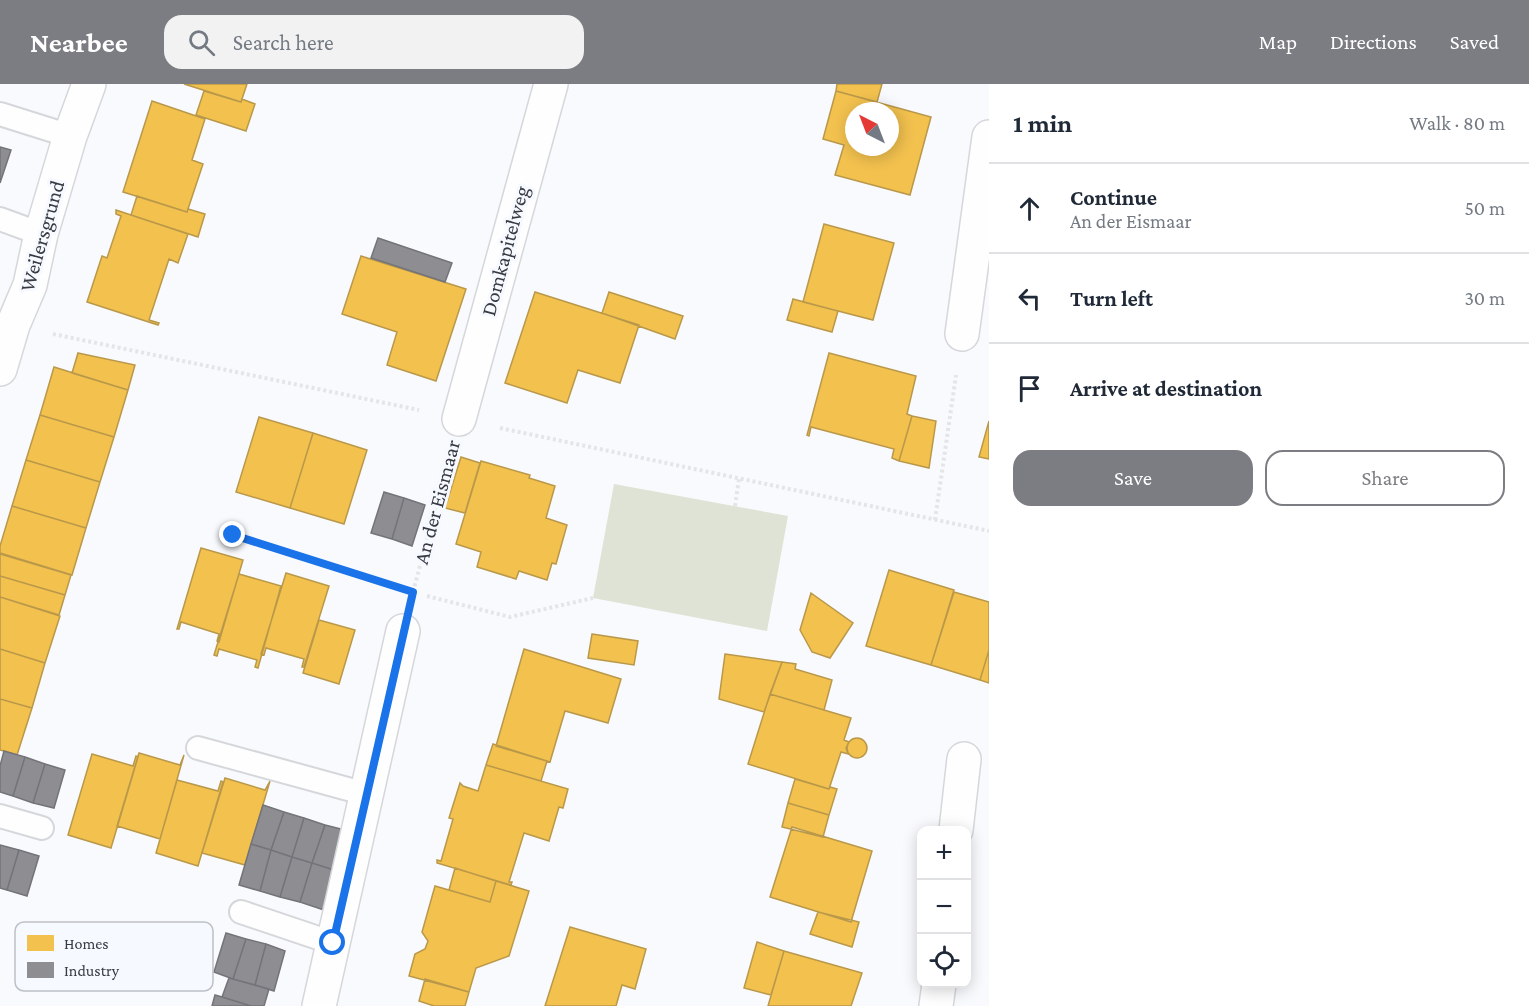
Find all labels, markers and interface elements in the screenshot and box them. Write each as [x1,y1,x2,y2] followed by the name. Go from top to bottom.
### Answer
[164,15,584,69] search box
[185,26,218,59] icon: search
[30,27,128,58] text: Nearbee
[233,30,334,55] text: Search here
[1259,30,1297,54] text: Map
[1330,30,1417,54] text: Directions
[1450,30,1499,54] text: Saved
[845,102,899,156] north arrow
[1013,109,1072,138] text: 1 min
[1409,112,1505,134] text: Walk · 80 m
[15,178,69,294] street label: Weilersgrund
[476,183,534,319] street label: Domkapitelweg
[1070,185,1157,210] text: Continue
[1013,192,1046,225] icon: ahead
[1464,197,1505,219] text: 50 m
[1070,210,1192,232] text: An der Eismaar
[1013,282,1046,315] icon: left
[1070,286,1153,311] text: Turn left
[1464,287,1505,309] text: 30 m
[1013,372,1046,405] icon: arrive
[1070,376,1262,401] text: Arrive at destination
[409,437,465,567] street label: An der Eismaar
[1013,450,1253,506] button: Save
[1265,450,1505,506] button: Share
[219,521,245,547] route end
[917,826,971,988] map controls
[917,826,971,880] button: +
[917,880,971,934] button: −
[15,922,213,991] legend
[319,929,345,955] route start
[917,934,971,988] button: locate
[64,935,109,952] text: Homes
[64,962,120,980] text: Industry

